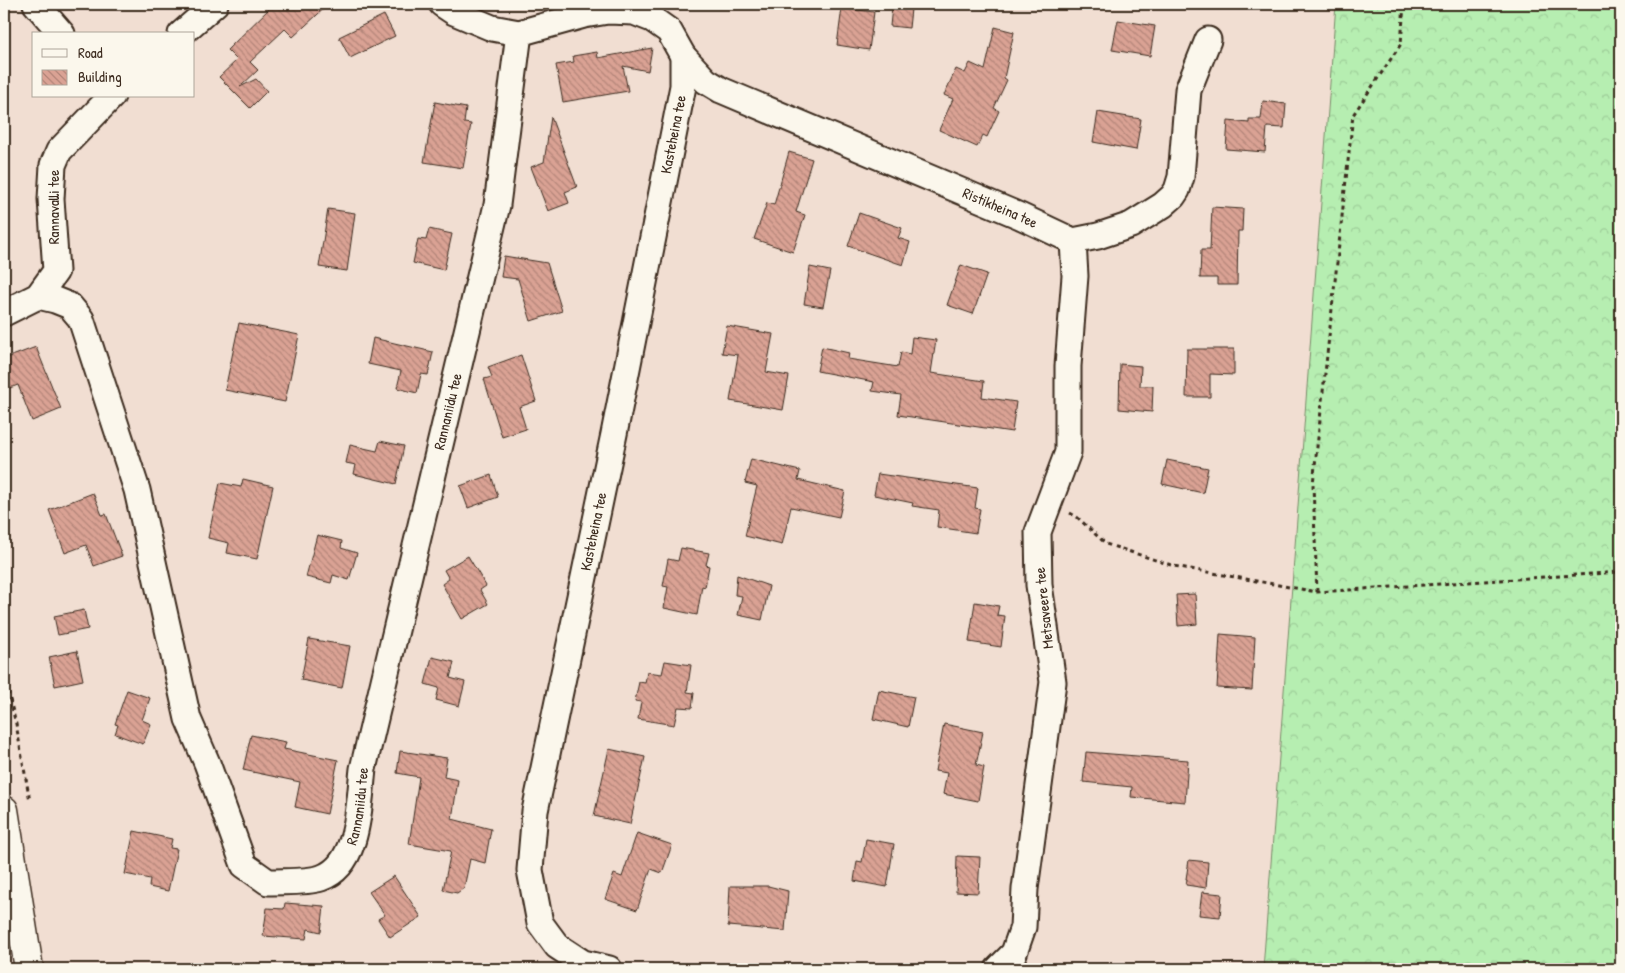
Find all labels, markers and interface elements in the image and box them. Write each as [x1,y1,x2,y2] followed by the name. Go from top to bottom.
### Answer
[32,32,195,98] legend
[78,42,103,63] text: Road
[78,66,122,87] text: Building
[655,93,691,176] street label: Kasteheina tee
[43,170,64,244] street label: Rannavalli tee
[959,182,1041,233] street label: Ristikheina tee
[428,371,467,452] street label: Rannaniidu tee
[575,490,612,573] street label: Kasteheina tee
[1029,566,1058,650] street label: Metsaveere tee
[341,766,373,848] street label: Rannaniidu tee

